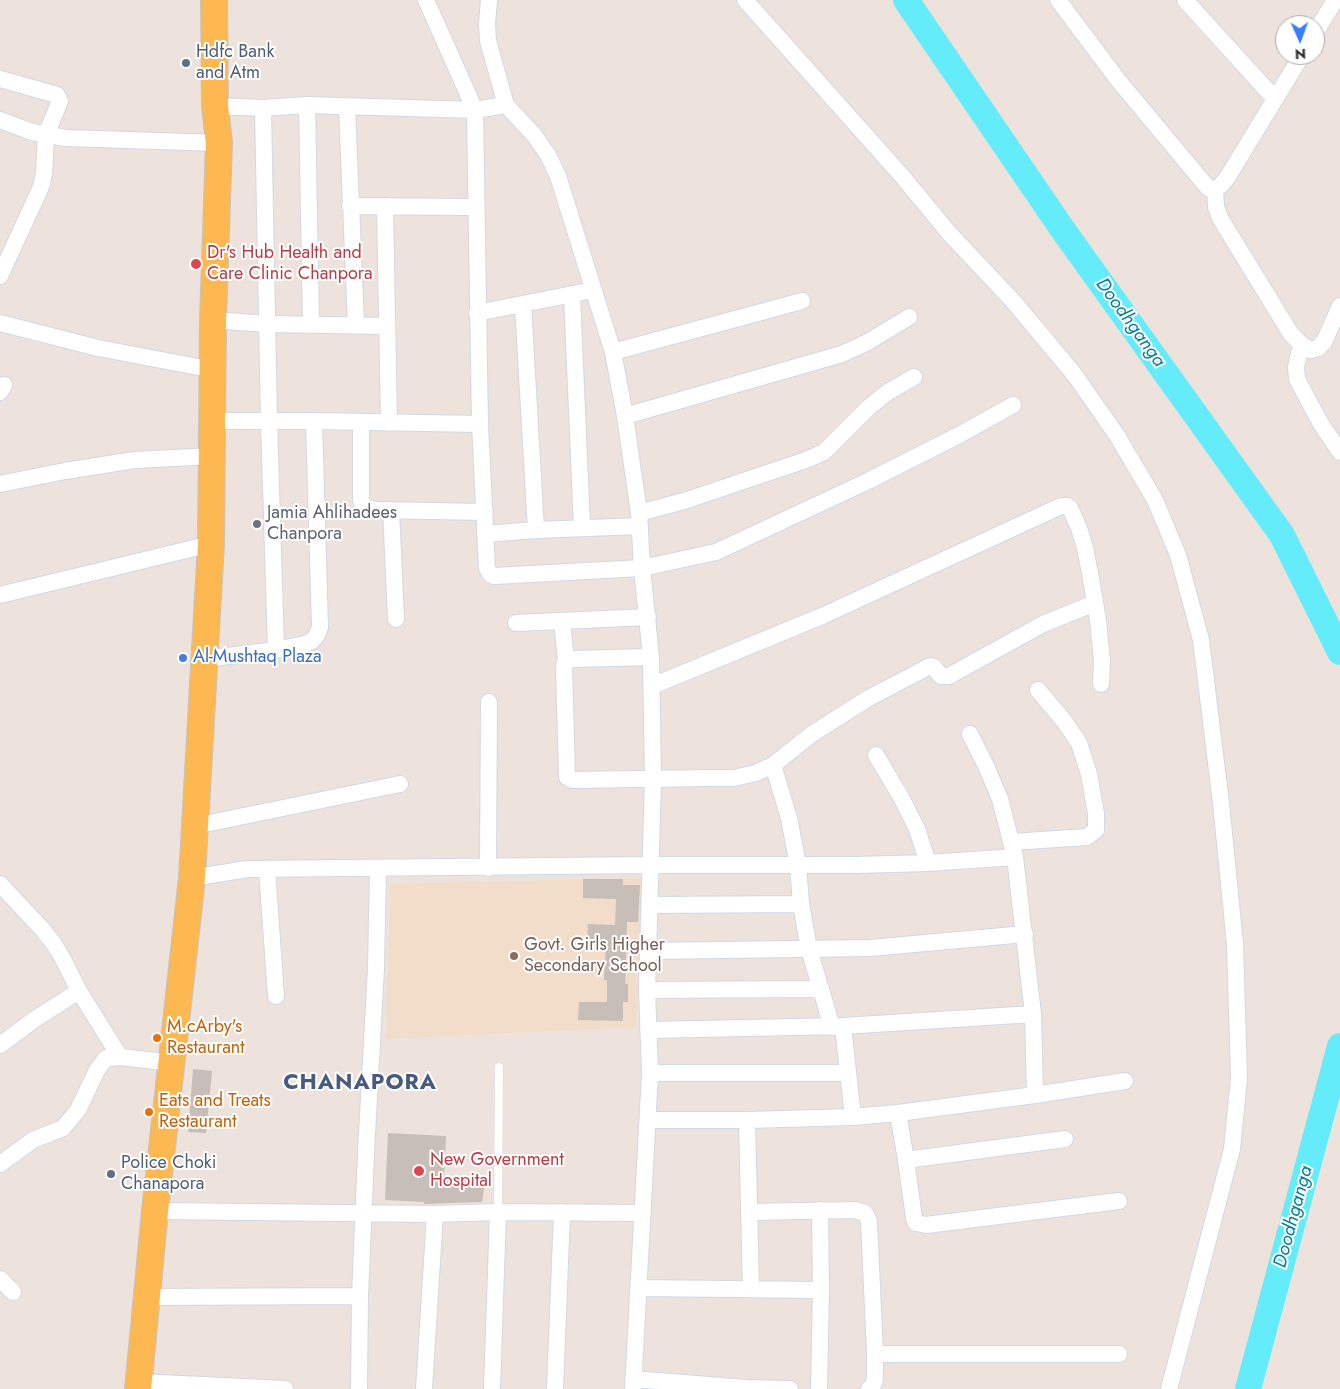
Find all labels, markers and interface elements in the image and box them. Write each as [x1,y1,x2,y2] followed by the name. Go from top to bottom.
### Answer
[1275,15,1325,65] north arrow
[196,42,274,84] place label: Hdfc Bank and Atm
[1295,44,1306,64] text: N
[180,57,192,69] marker: Hdfc Bank and Atm
[207,243,373,286] place label: Dr's Hub Health and Care Clinic Chanpora
[189,257,203,271] marker: Dr's Hub Health and Care Clinic Chanpora
[1090,274,1170,372] water label: Doodhganga
[267,503,397,546] place label: Jamia Ahlihadees Chanpora
[251,518,263,530] marker: Jamia Ahlihadees Chanpora
[193,647,322,669] place label: Al-Mushtaq Plaza
[177,652,189,664] marker: Al-Mushtaq Plaza
[524,935,665,978] place label: Govt. Girls Higher Secondary School
[508,950,520,962] marker: Govt. Girls Higher Secondary School
[167,1017,245,1060] place label: M.cArby's Restaurant
[151,1032,163,1044] marker: M.cArby's Restaurant
[282,1071,438,1097] district label: CHANAPORA
[159,1091,271,1134] place label: Eats and Treats Restaurant
[143,1106,155,1118] marker: Eats and Treats Restaurant
[430,1150,564,1192] place label: New Government Hospital
[121,1153,216,1196] place label: Police Choki Chanapora
[412,1164,426,1178] marker: New Government Hospital
[1269,1164,1319,1270] water label: Doodhganga
[105,1168,117,1180] marker: Police Choki Chanapora

